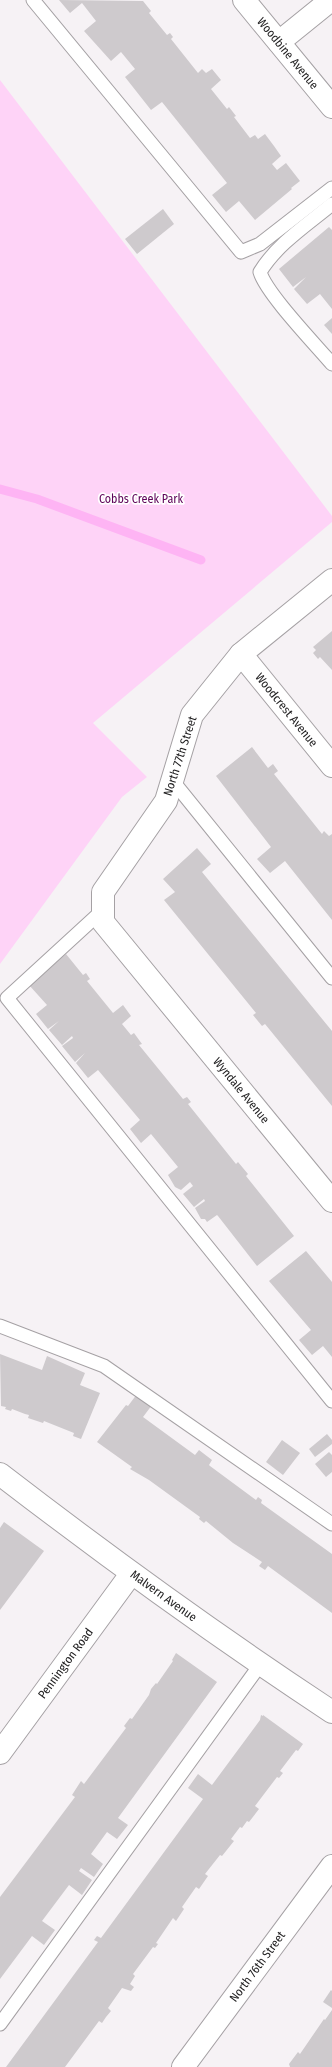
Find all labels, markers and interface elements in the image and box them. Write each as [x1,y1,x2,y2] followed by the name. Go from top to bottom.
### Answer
[254,15,321,92] street label: Woodbine Avenue
[99,492,184,506] park label: Cobbs Creek Park
[252,670,321,750] street label: Woodcrest Avenue
[160,714,200,798] street label: North 77th Street
[210,1055,272,1126] street label: Wyndale Avenue
[128,1567,199,1624] street label: Malvern Avenue
[35,1626,96,1701] street label: Pennington Road
[227,1929,288,2005] street label: North 76th Street

